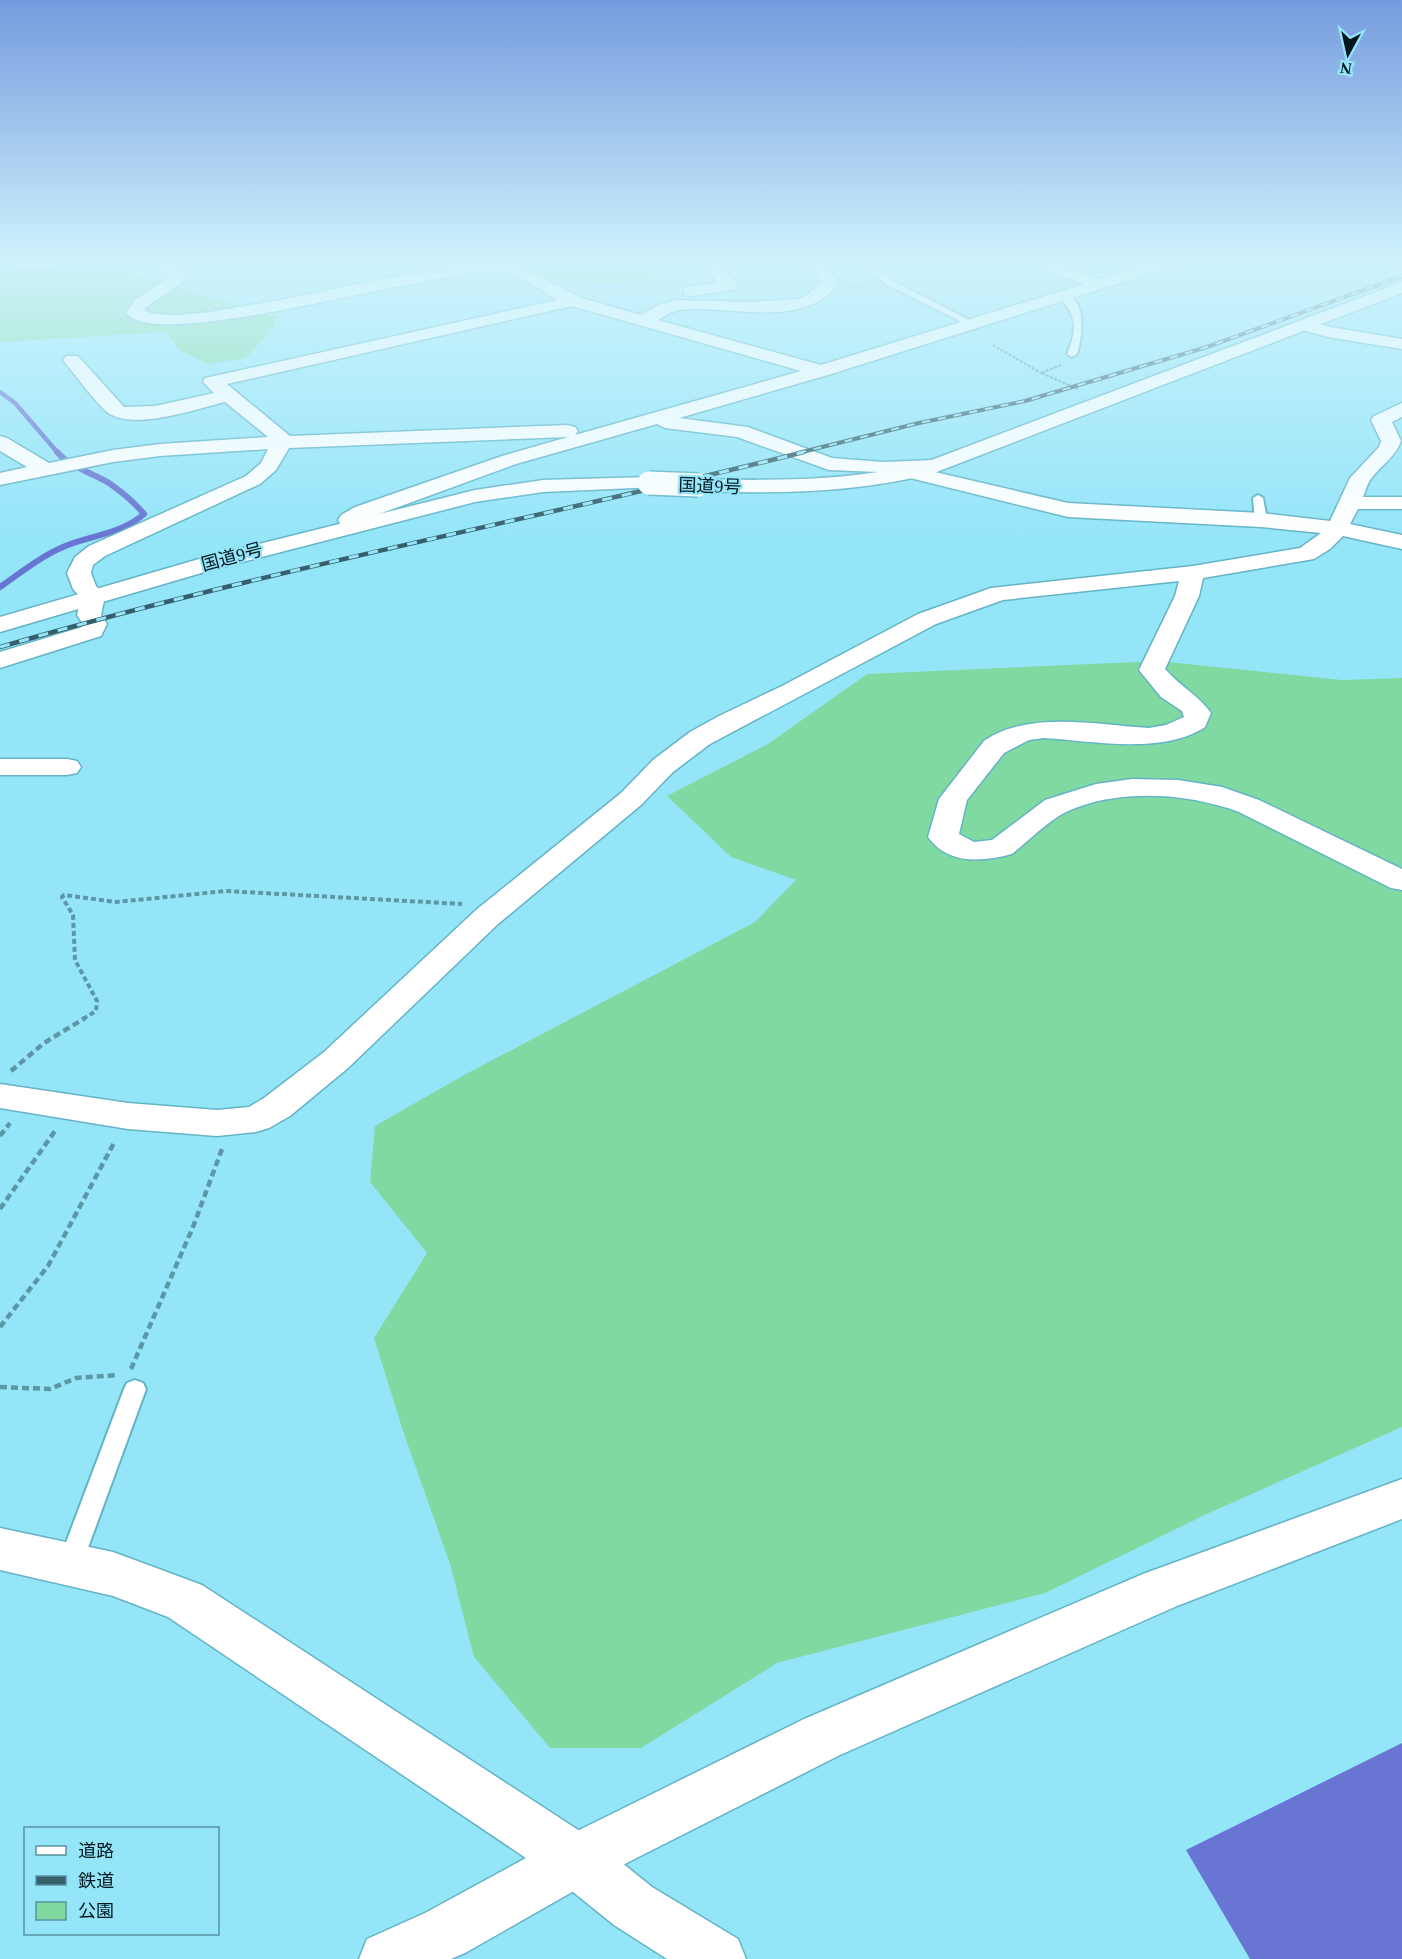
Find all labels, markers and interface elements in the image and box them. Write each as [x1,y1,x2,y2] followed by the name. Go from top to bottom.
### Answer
[1318,24,1378,84] north arrow
[1339,59,1353,78] text: N
[678,475,742,497] street label: 国道9号
[199,539,265,575] street label: 国道9号
[24,1827,219,1935] legend
[78,1841,114,1861] text: 道路
[78,1871,114,1891] text: 鉄道
[78,1901,114,1921] text: 公園

